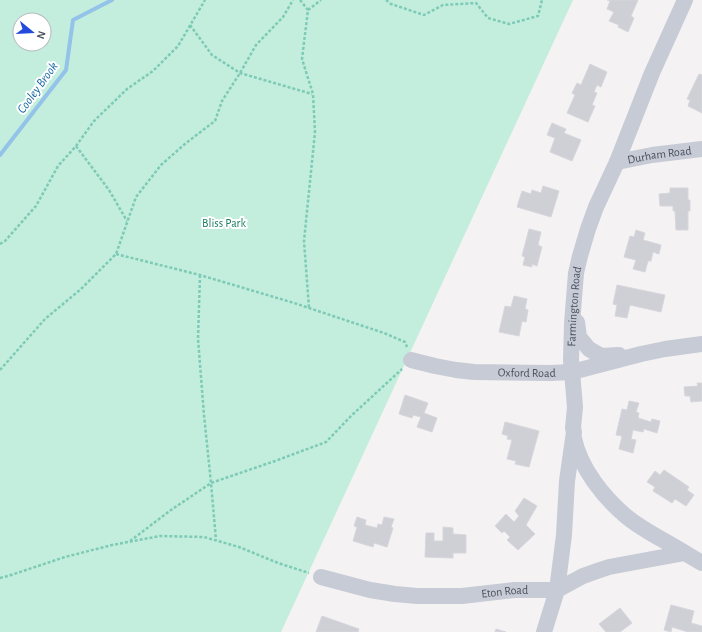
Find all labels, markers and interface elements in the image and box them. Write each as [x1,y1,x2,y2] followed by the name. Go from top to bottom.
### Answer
[12,12,52,52] north arrow
[35,30,47,40] text: N
[15,60,61,116] water label: Cooley Brook
[626,144,692,166] street label: Durham Road
[202,217,246,229] park label: Bliss Park
[565,265,583,347] street label: Farmington Road
[498,366,556,379] street label: Oxford Road
[481,584,528,600] street label: Eton Road

